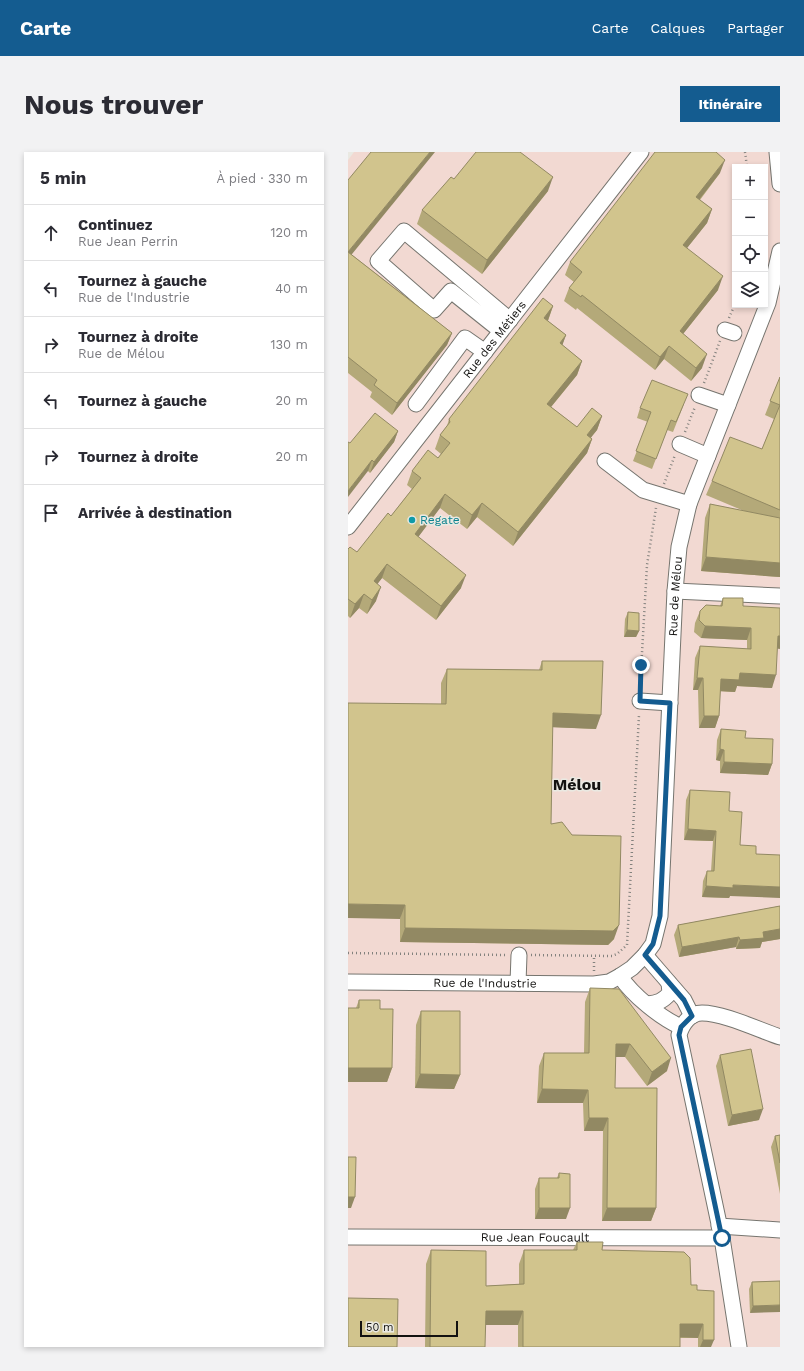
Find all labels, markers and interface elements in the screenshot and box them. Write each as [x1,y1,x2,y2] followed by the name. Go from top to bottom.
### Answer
[20,17,71,40] text: Carte
[592,20,629,36] text: Carte
[651,20,705,36] text: Calques
[727,20,784,36] text: Partager
[680,86,780,122] button: Itinéraire
[24,88,203,121] text: Nous trouver
[732,164,768,308] map controls
[732,164,768,200] button: +
[40,168,86,188] text: 5 min
[216,171,308,186] text: À pied · 330 m
[732,200,768,236] button: −
[78,216,152,234] text: Continuez
[40,222,62,244] icon: ahead
[270,225,308,240] text: 120 m
[78,234,178,249] text: Rue Jean Perrin
[732,236,768,272] button: locate
[78,272,207,290] text: Tournez à gauche
[732,272,768,308] button: layers
[40,278,62,300] icon: left
[275,281,308,296] text: 40 m
[78,290,190,305] text: Rue de l'Industrie
[460,298,529,381] street label: Rue des Métiers
[78,328,198,346] text: Tournez à droite
[40,334,62,356] icon: right
[270,337,308,352] text: 130 m
[78,346,165,361] text: Rue de Mélou
[40,390,62,412] icon: left
[78,392,207,410] text: Tournez à gauche
[276,393,308,408] text: 20 m
[40,446,62,468] icon: right
[78,448,198,466] text: Tournez à droite
[276,449,308,464] text: 20 m
[40,502,62,524] icon: arrive
[78,504,232,522] text: Arrivée à destination
[420,513,460,527] place label: Regate
[407,515,417,525] marker: Regate
[666,556,685,637] street label: Rue de Mélou
[632,656,650,674] route end
[553,775,601,794] district label: Mélou
[433,976,537,991] street label: Rue de l'Industrie
[713,1229,731,1247] route start
[481,1230,589,1245] street label: Rue Jean Foucault
[360,1319,458,1338] scale bar
[366,1321,393,1334] text: 50 m

